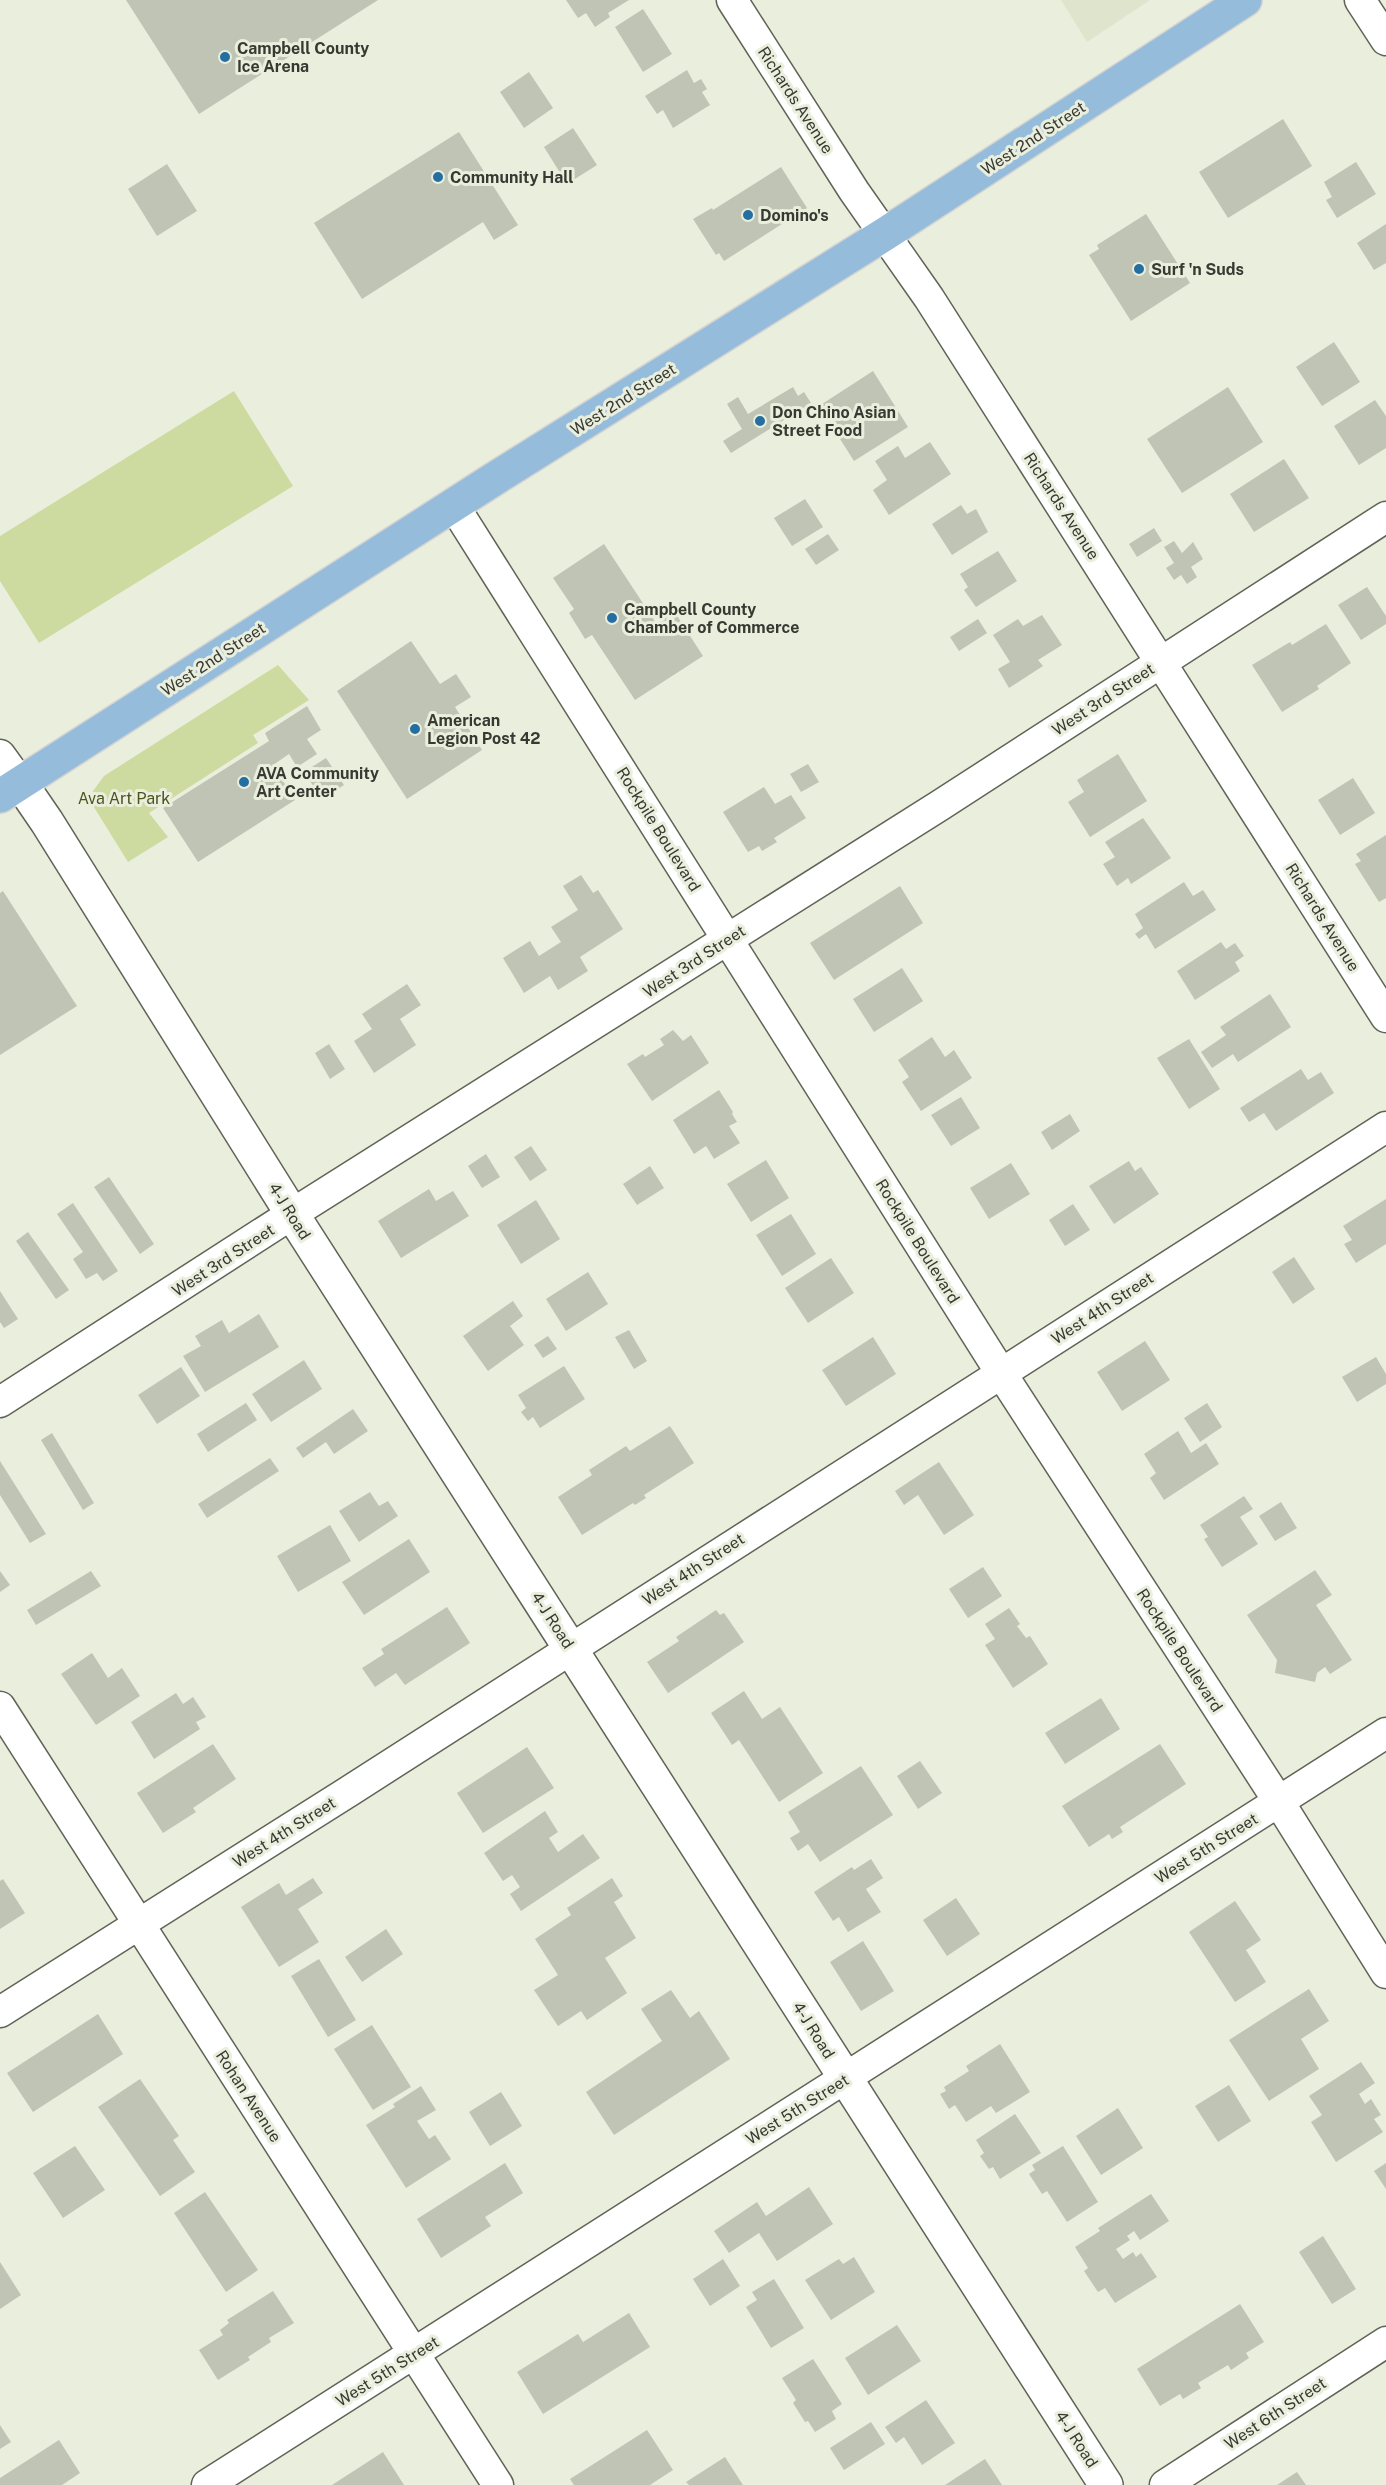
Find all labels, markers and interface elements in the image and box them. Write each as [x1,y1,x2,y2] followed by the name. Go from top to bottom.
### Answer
[237,39,369,76] place label: Campbell County Ice Arena
[754,43,837,157] street label: Richards Avenue
[218,50,232,64] marker: Campbell County Ice Arena
[978,98,1089,179] street label: West 2nd Street
[450,168,574,187] place label: Community Hall
[431,170,445,184] marker: Community Hall
[760,206,829,225] place label: Domino's
[741,208,755,222] marker: Domino's
[1151,260,1244,279] place label: Surf 'n Suds
[1132,262,1146,276] marker: Surf 'n Suds
[567,359,679,439] street label: West 2nd Street
[772,403,896,440] place label: Don Chino Asian Street Food
[753,414,767,428] marker: Don Chino Asian Street Food
[1020,449,1103,563] street label: Richards Avenue
[624,600,799,637] place label: Campbell County Chamber of Commerce
[605,611,619,625] marker: Campbell County Chamber of Commerce
[158,619,269,700] street label: West 2nd Street
[1049,659,1158,740] street label: West 3rd Street
[427,711,541,748] place label: American Legion Post 42
[408,722,422,736] marker: American Legion Post 42
[256,764,379,801] place label: AVA Community Art Center
[613,764,705,895] street label: Rockpile Boulevard
[237,775,251,789] marker: AVA Community Art Center
[78,789,170,808] park label: Ava Art Park
[1282,860,1363,975] street label: Richards Avenue
[640,921,749,1002] street label: West 3rd Street
[872,1176,964,1307] street label: Rockpile Boulevard
[265,1179,314,1243] street label: 4-J Road
[169,1220,278,1301] street label: West 3rd Street
[1048,1268,1157,1348] street label: West 4th Street
[639,1529,748,1609] street label: West 4th Street
[1133,1585,1226,1715] street label: Rockpile Boulevard
[527,1588,578,1652] street label: 4-J Road
[229,1793,339,1872] street label: West 4th Street
[1151,1809,1261,1888] street label: West 5th Street
[789,1998,838,2062] street label: 4-J Road
[212,2047,285,2146] street label: Rohan Avenue
[742,2070,852,2149] street label: West 5th Street
[332,2332,442,2411] street label: West 5th Street
[1221,2373,1330,2453] street label: West 6th Street
[1051,2407,1102,2471] street label: 4-J Road

